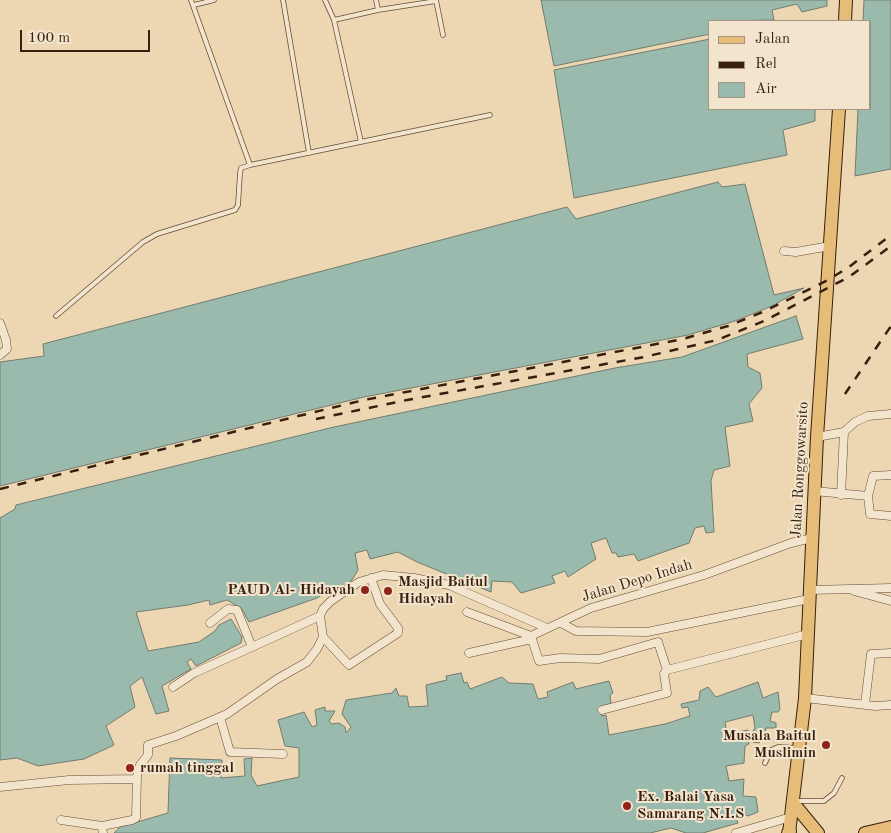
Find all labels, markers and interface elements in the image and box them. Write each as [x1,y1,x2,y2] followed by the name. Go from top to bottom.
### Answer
[22,20,152,52] scale bar
[708,20,871,110] legend
[28,31,70,46] text: 100 m
[755,32,790,47] text: Jalan
[755,57,777,72] text: Rel
[755,82,777,97] text: Air
[787,401,813,539] street label: Jalan Ronggowarsito
[580,556,694,606] street label: Jalan Depo Indah
[398,573,488,608] place label: Masjid Baitul Hidayah
[227,581,355,599] place label: PAUD Al- Hidayah
[359,584,371,596] marker: PAUD Al- Hidayah
[382,585,394,597] marker: Masjid Baitul Hidayah
[723,727,816,762] place label: Musala Baitul Muslimin
[820,739,832,751] marker: Musala Baitul Muslimin
[140,759,234,777] place label: rumah tinggal
[124,762,136,774] marker: rumah tinggal
[637,788,744,823] place label: Ex. Balai Yasa Samarang N.I.S
[621,800,633,812] marker: Ex. Balai Yasa Samarang N.I.S

